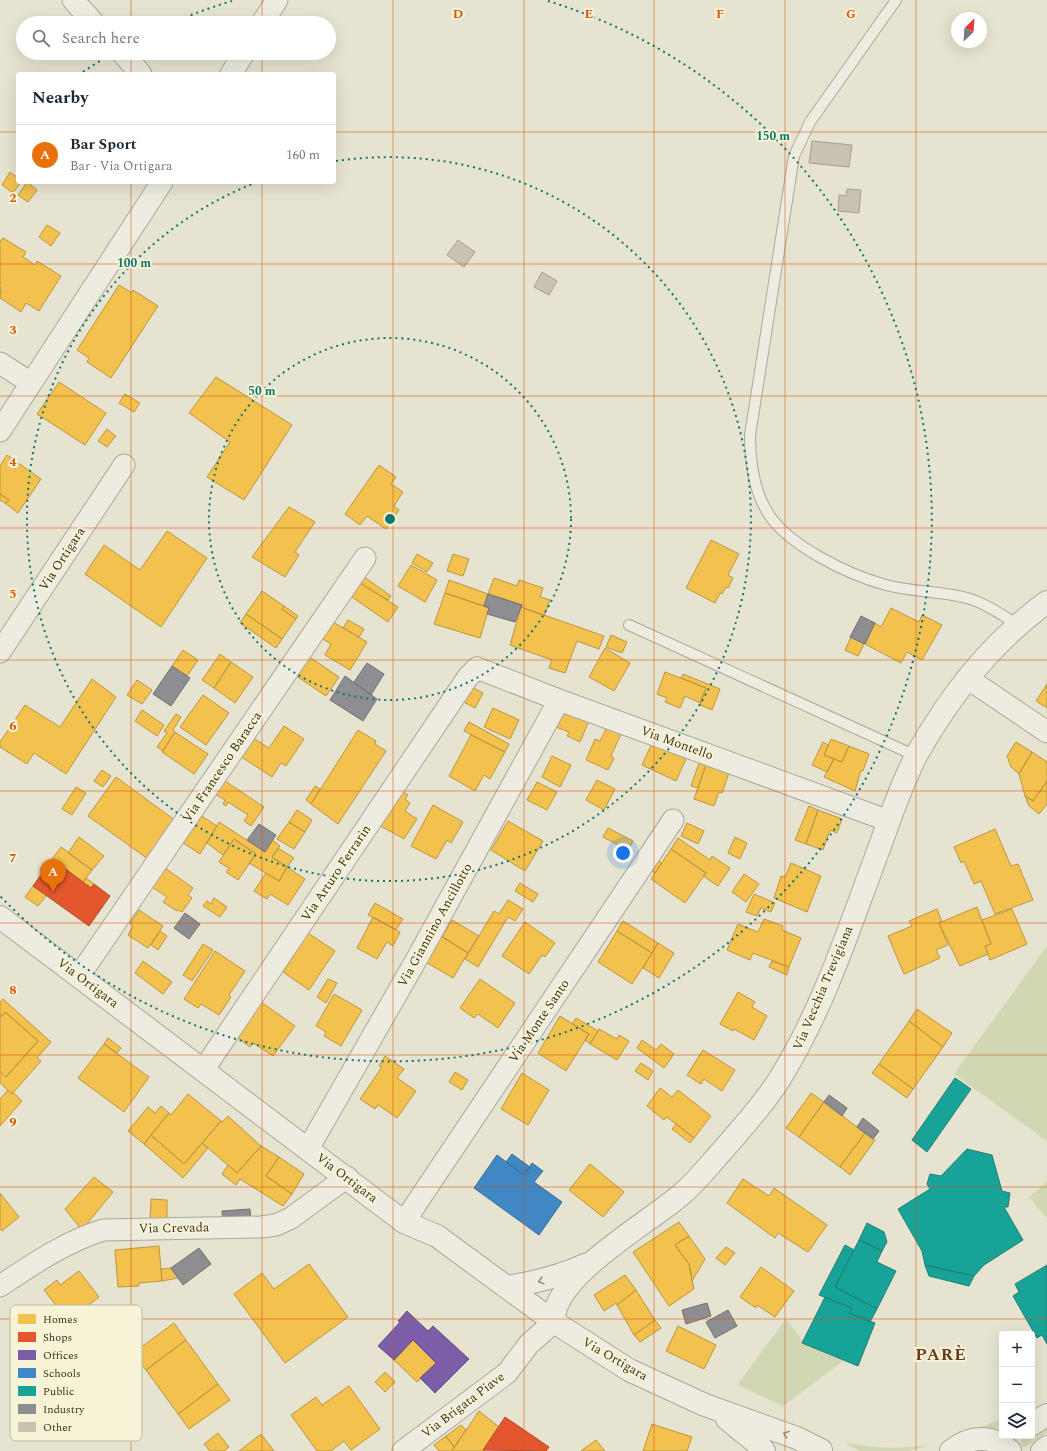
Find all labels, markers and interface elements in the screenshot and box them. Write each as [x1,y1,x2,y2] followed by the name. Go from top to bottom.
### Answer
[453,4,463,24] text: D
[585,4,594,24] text: E
[716,4,724,24] text: F
[846,4,856,24] text: G
[951,12,987,48] north arrow
[16,16,336,60] search box
[30,27,52,49] icon: search
[62,27,140,50] text: Search here
[32,85,88,111] text: Nearby
[756,127,790,146] text: 150 m
[70,133,137,156] text: Bar Sport
[40,145,50,165] text: A
[286,145,320,165] text: 160 m
[70,156,172,176] text: Bar · Via Ortigara
[9,188,17,208] text: 2
[117,254,151,273] text: 100 m
[9,320,17,340] text: 3
[248,382,276,401] text: 50 m
[9,452,17,472] text: 4
[383,512,397,526] centre of rings
[34,523,91,595] street label: Via Ortigara
[9,584,17,604] text: 5
[177,707,267,827] street label: Via Francesco Baracca
[9,716,17,736] text: 6
[638,721,716,765] street label: Via Montello
[296,820,376,925] street label: Via Arturo Ferrarin
[613,843,633,863] your location
[9,848,17,868] text: 7
[40,859,66,892] pin: A
[393,859,477,991] street label: Via Giannino Ancillotto
[788,922,859,1053] street label: Via Vecchia Trevigiana
[53,953,124,1013] street label: Via Ortigara
[504,975,574,1067] street label: Via Monte Santo
[9,980,17,1000] text: 8
[9,1112,17,1132] text: 9
[312,1148,383,1208] street label: Via Ortigara
[139,1217,210,1239] street label: Via Crevada
[537,1276,544,1285] one-way arrow
[10,1305,142,1441] legend
[43,1311,77,1328] text: Homes
[43,1329,72,1346] text: Shops
[999,1331,1035,1439] map controls
[999,1331,1035,1367] button: +
[579,1332,652,1386] street label: Via Ortigara
[915,1342,967,1368] district label: PARÈ
[43,1347,78,1364] text: Offices
[43,1365,81,1382] text: Schools
[417,1367,509,1443] street label: Via Brigata Piave
[999,1367,1035,1403] button: −
[43,1383,74,1400] text: Public
[43,1401,85,1418] text: Industry
[999,1403,1035,1439] button: layers
[43,1419,72,1436] text: Other
[782,1431,789,1439] one-way arrow

